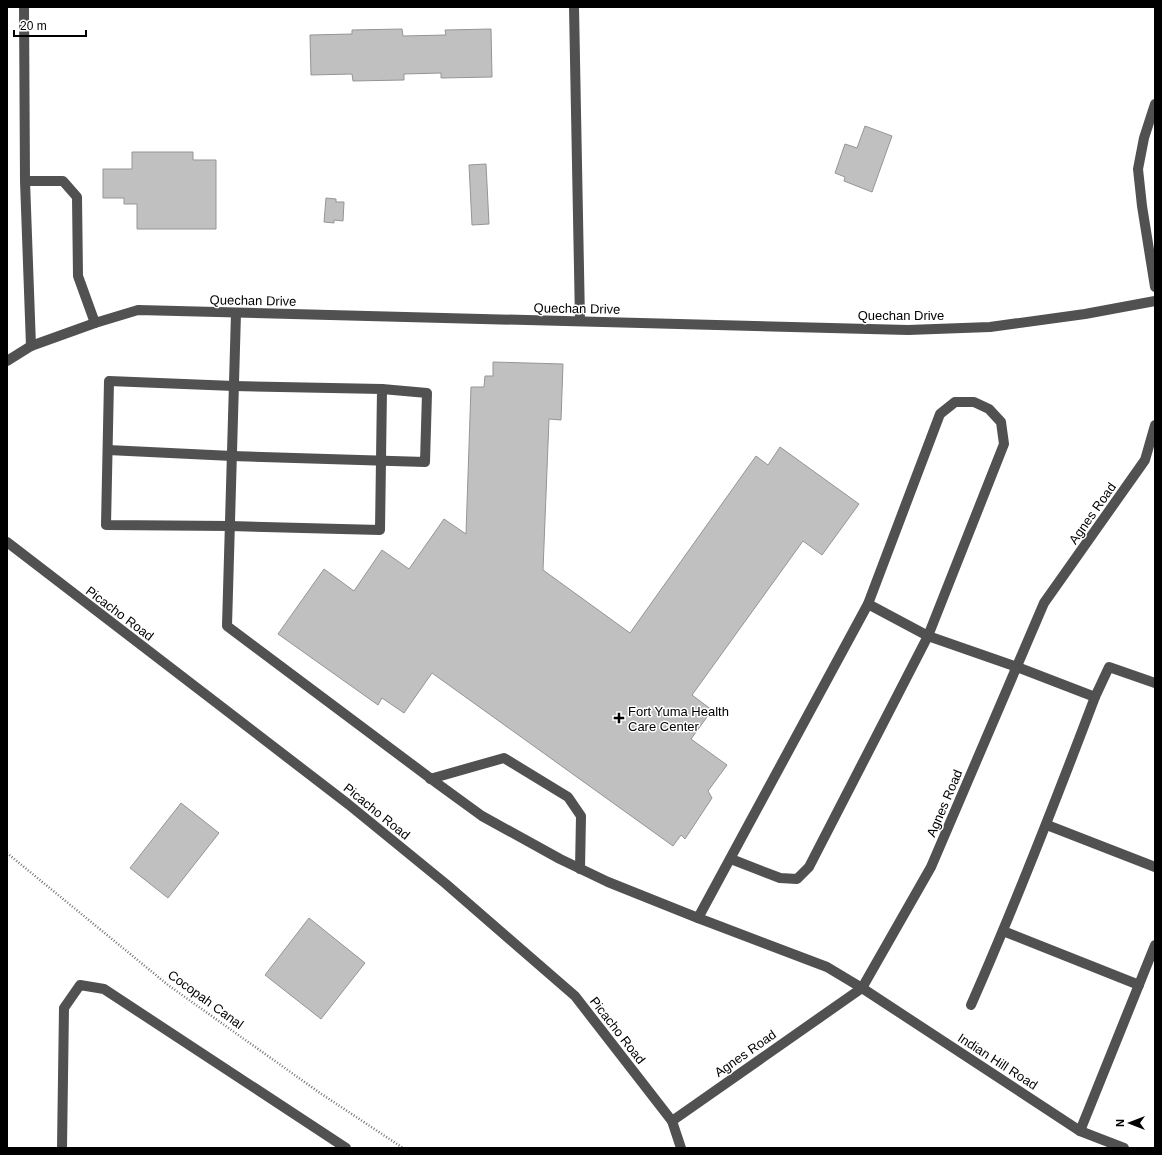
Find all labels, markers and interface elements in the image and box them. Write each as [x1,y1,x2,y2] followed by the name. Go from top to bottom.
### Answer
[14,12,86,38] scale bar
[20,19,47,33] text: 20 m
[210,292,296,309] street label: Quechan Drive
[534,300,620,317] street label: Quechan Drive
[858,308,944,323] street label: Quechan Drive
[1066,480,1119,547] street label: Agnes Road
[83,583,157,644] street label: Picacho Road
[628,704,729,734] place label: Fort Yuma Health Care Center
[613,712,625,724] marker: Fort Yuma Health Care Center
[924,767,965,839] street label: Agnes Road
[341,780,413,843] street label: Picacho Road
[165,967,246,1032] street label: Cocopah Canal
[587,994,648,1067] street label: Picacho Road
[712,1027,779,1080] street label: Agnes Road
[955,1030,1040,1093] street label: Indian Hill Road
[1110,1103,1150,1143] north arrow
[1114,1119,1126,1127] text: N

